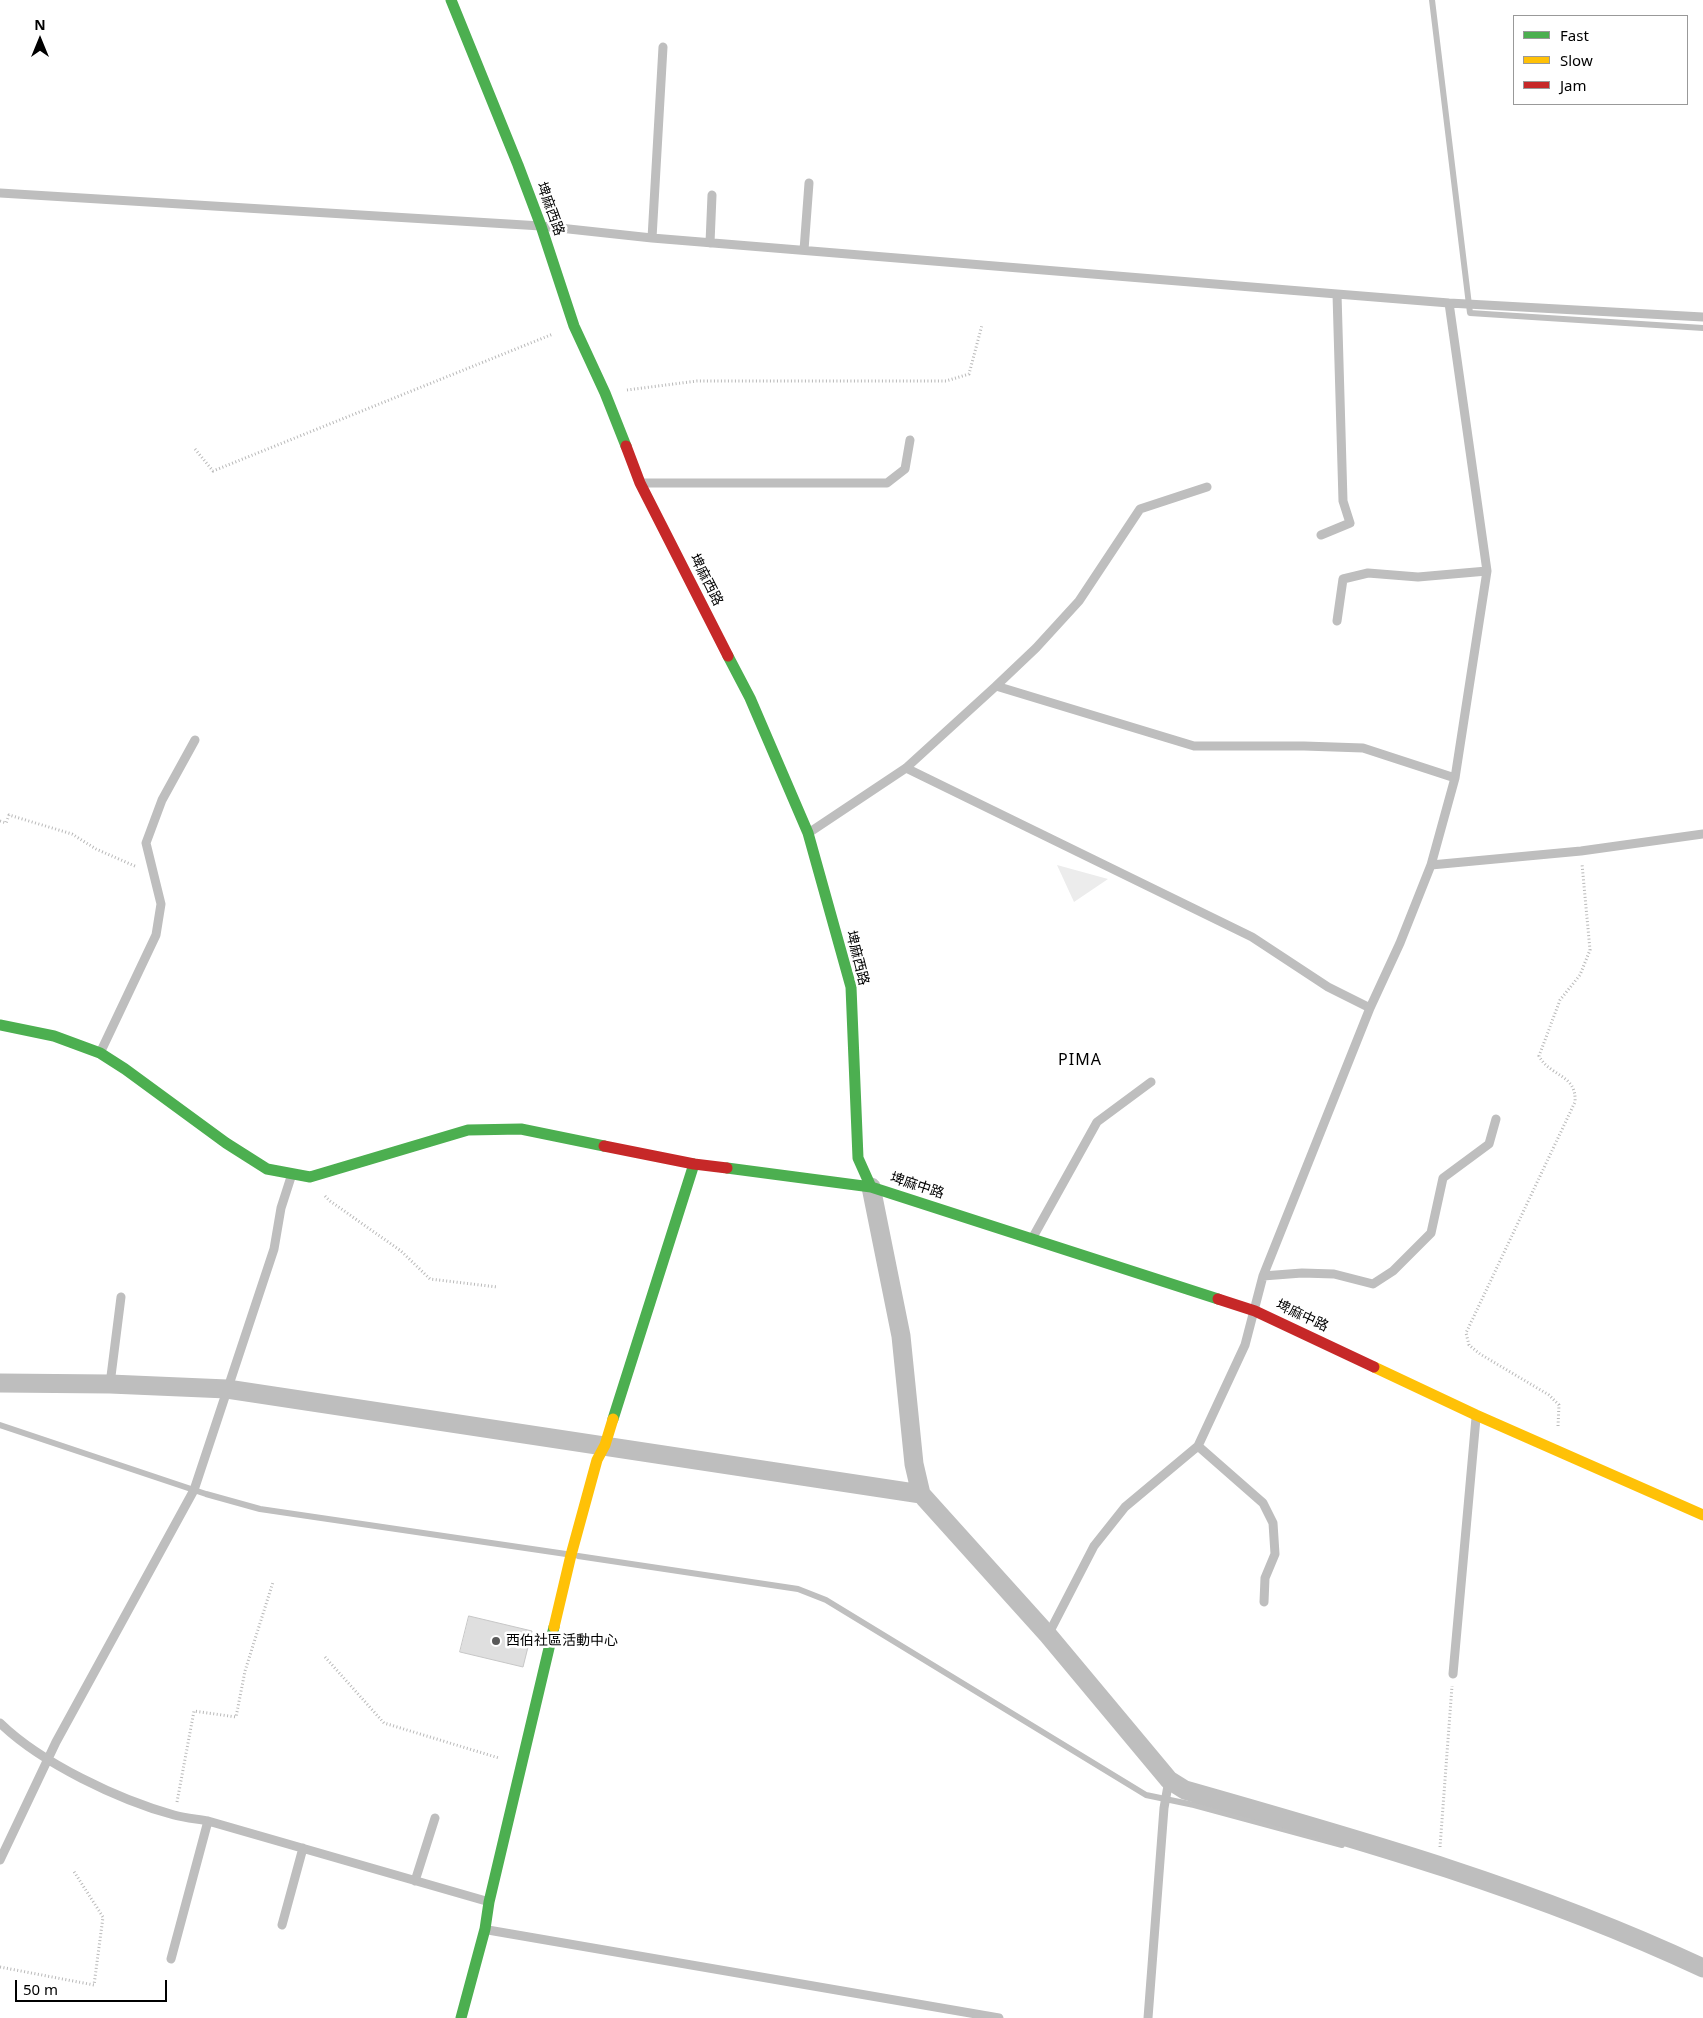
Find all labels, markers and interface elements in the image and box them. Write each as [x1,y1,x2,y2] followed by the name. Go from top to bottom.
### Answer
[15,15,65,65] north arrow
[34,15,46,34] text: N
[1513,15,1688,105] legend
[1560,25,1589,45] text: Fast
[1560,50,1593,70] text: Slow
[1560,75,1587,95] text: Jam
[533,180,567,238] street label: 埤麻西路
[686,551,726,609] street label: 埤麻西路
[842,929,872,987] street label: 埤麻西路
[1058,1050,1102,1070] district label: PIMA
[888,1169,946,1203] street label: 埤麻中路
[1273,1297,1331,1335] street label: 埤麻中路
[506,1633,618,1649] place label: 西伯社區活動中心
[490,1635,502,1647] marker: 西伯社區活動中心
[18,1970,170,2002] scale bar
[23,1979,58,1999] text: 50 m

